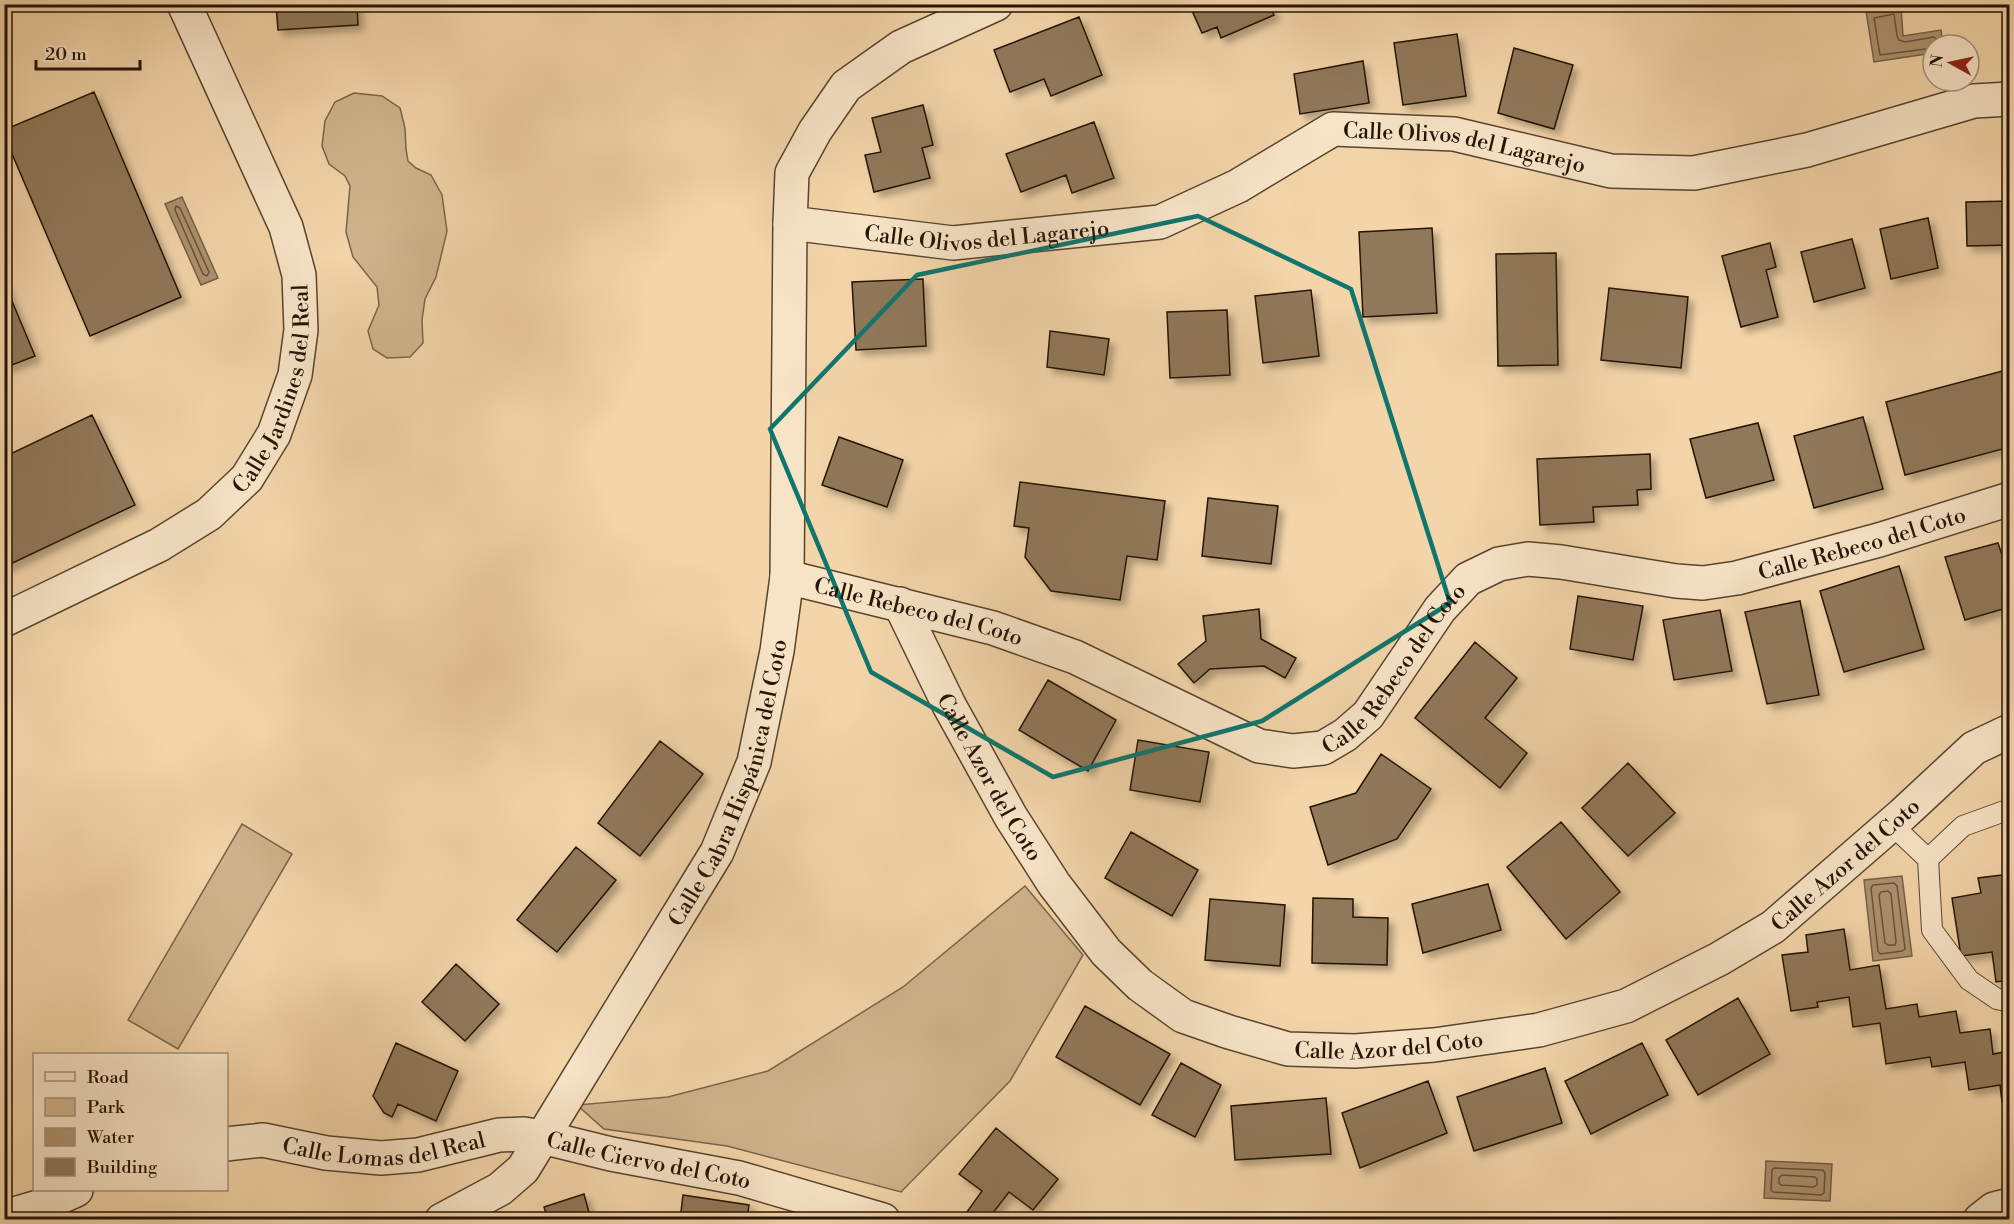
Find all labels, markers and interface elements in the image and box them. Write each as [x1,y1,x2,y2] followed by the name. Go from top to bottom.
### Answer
[36,33,140,71] scale bar
[1921,33,1981,93] north arrow
[45,43,87,66] text: 20 m
[1926,53,1948,69] text: N
[1342,117,1588,180] street label: Calle Olivos del Lagarejo
[863,215,1110,258] street label: Calle Olivos del Lagarejo
[227,283,316,500] street label: Calle Jardines del Real
[1755,502,1969,587] street label: Calle Rebeco del Coto
[811,572,1026,653] street label: Calle Rebeco del Coto
[1317,578,1472,761] street label: Calle Rebeco del Coto
[663,638,793,932] street label: Calle Cabra Hispánica del Coto
[930,689,1048,867] street label: Calle Azor del Coto
[1766,793,1926,938] street label: Calle Azor del Coto
[1294,1026,1485,1066] street label: Calle Azor del Coto
[33,1053,228,1191] legend
[87,1066,130,1089] text: Road
[87,1096,126,1119] text: Park
[86,1126,135,1149] text: Water
[280,1127,489,1173] street label: Calle Lomas del Real
[544,1127,754,1196] street label: Calle Ciervo del Coto
[86,1156,158,1179] text: Building

